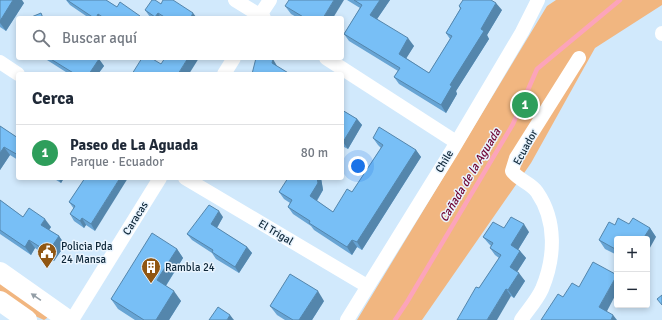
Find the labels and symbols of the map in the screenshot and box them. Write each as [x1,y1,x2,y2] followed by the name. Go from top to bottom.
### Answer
[512,90,538,120] pin: 1
[436,125,505,225] water label: Cañada de la Aguada
[510,127,540,167] street label: Ecuador
[433,148,456,175] street label: Chile
[348,156,368,176] your location
[120,199,151,237] street label: Caracas
[256,217,296,248] street label: El Trigal
[61,240,113,266] place label: Policia Pda 24 Mansa
[36,241,58,269] public building icon: Policia Pda 24 Mansa
[140,256,162,284] building icon: Rambla 24
[165,261,215,274] place label: Rambla 24
[31,293,41,301] one-way arrow

